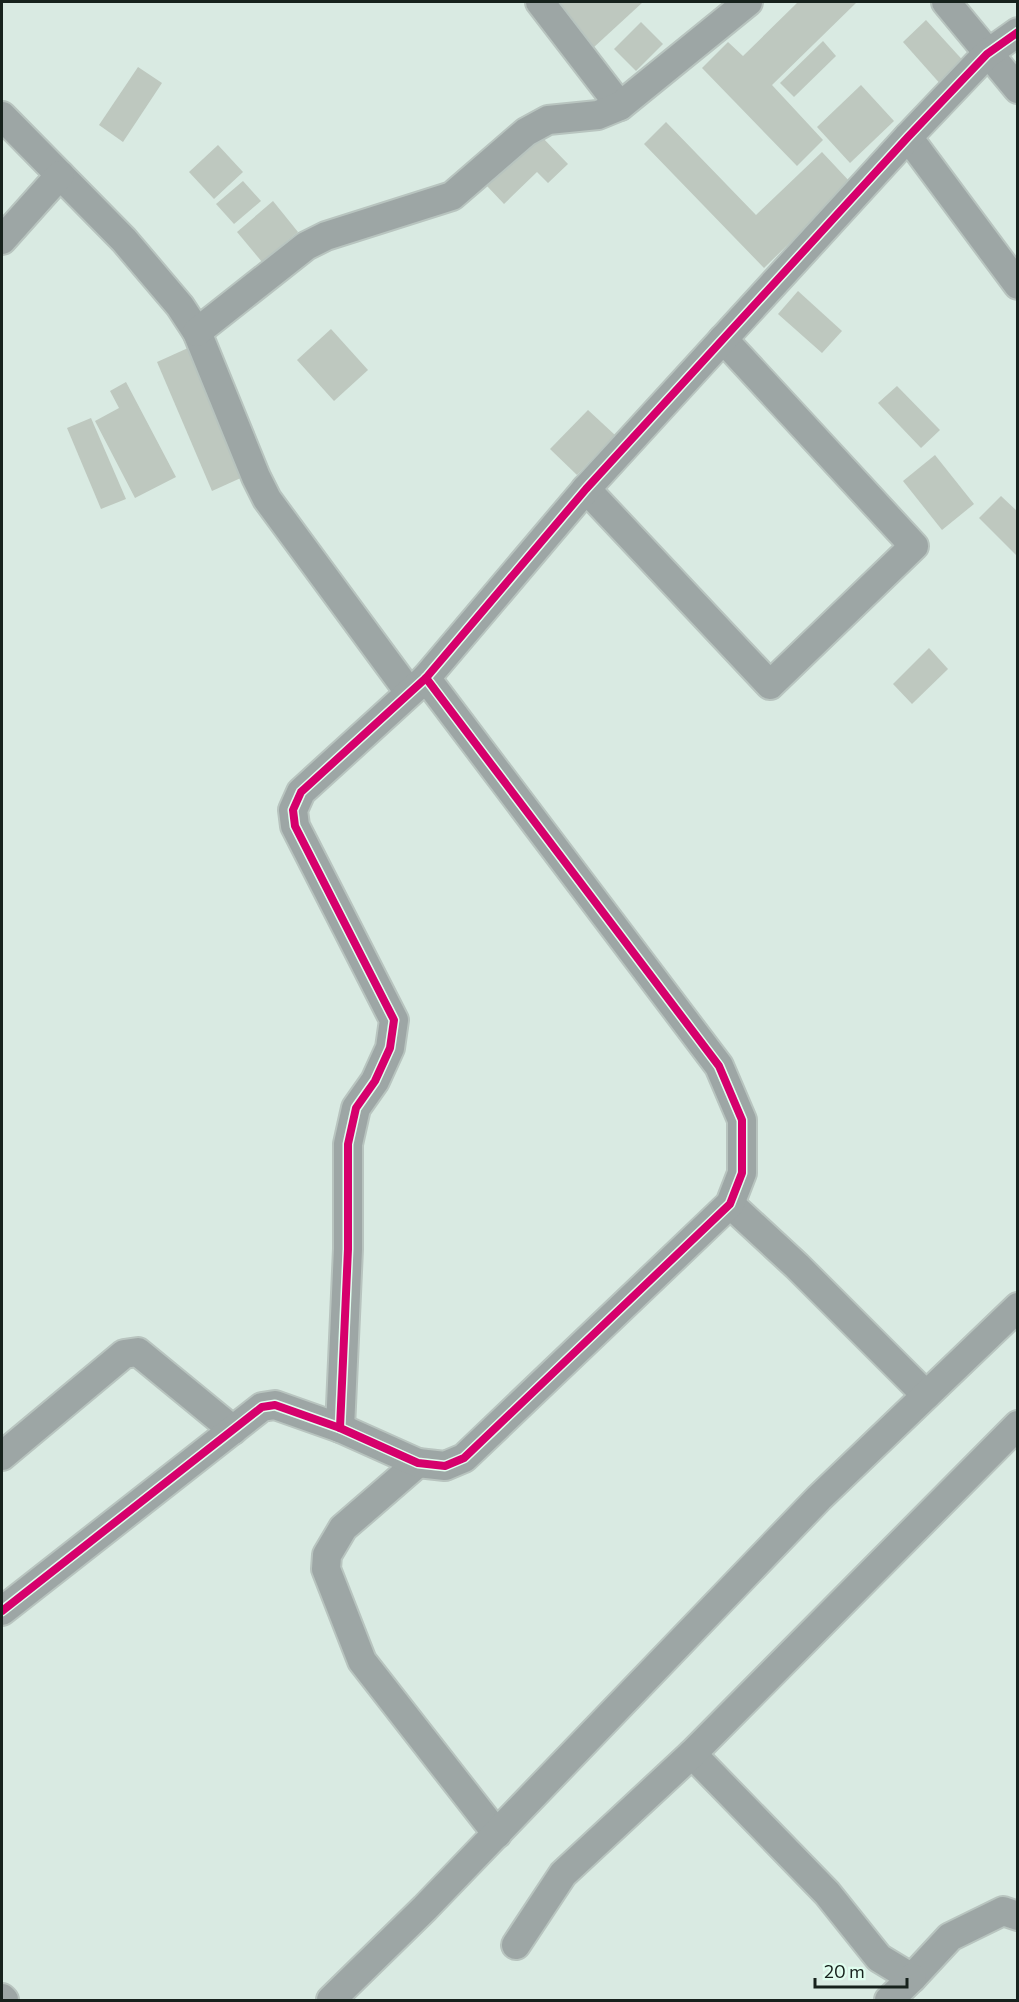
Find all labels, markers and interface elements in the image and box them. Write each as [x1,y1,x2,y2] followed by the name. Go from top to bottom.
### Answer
[815,1951,906,1989] scale bar
[824,1960,865,1982] text: 20 m

